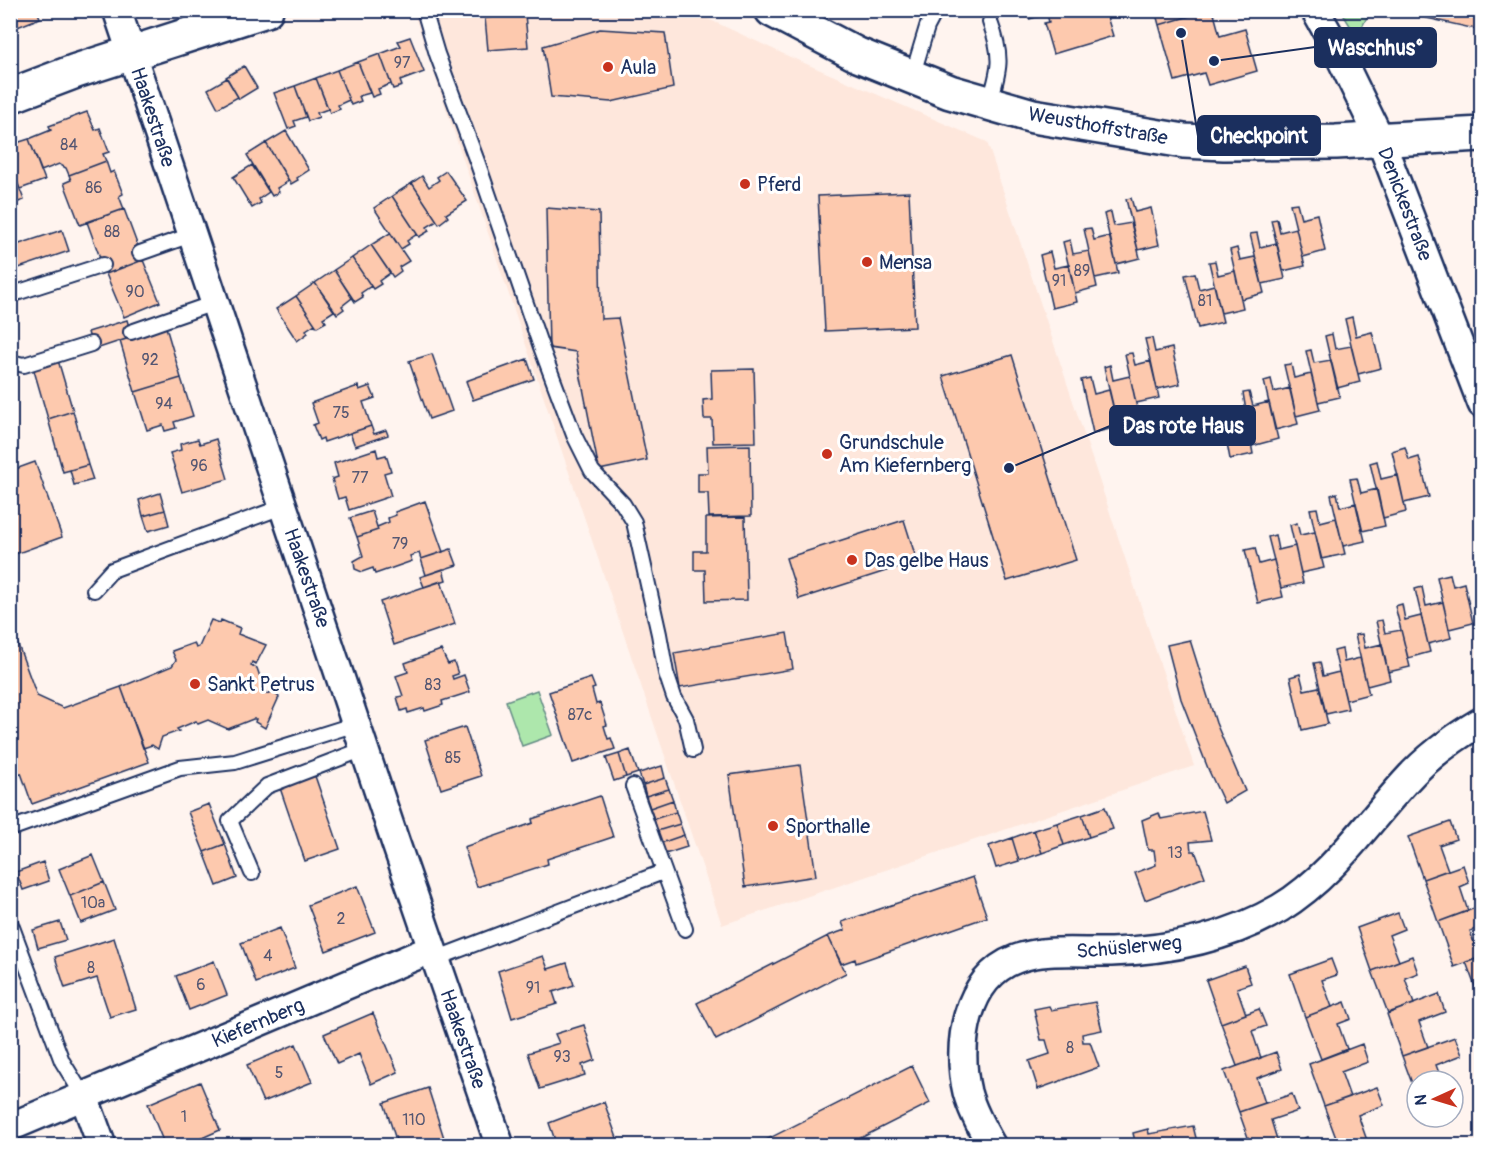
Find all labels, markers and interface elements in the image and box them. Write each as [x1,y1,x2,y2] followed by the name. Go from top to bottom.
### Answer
[1315,28,1436,67] callout: Waschhus°
[1328,35,1424,62] text: Waschhus°
[394,53,411,73] house number: 97
[620,55,656,80] place label: Aula
[601,60,615,74] marker: Aula
[125,64,181,170] street label: Haakestraße
[1026,101,1170,151] street label: Weusthoffstraße
[1198,116,1320,155] callout: Checkpoint
[1210,123,1308,150] text: Checkpoint
[60,135,78,155] house number: 84
[1372,144,1438,264] street label: Denickestraße
[757,172,801,197] place label: Pferd
[738,177,752,191] marker: Pferd
[85,178,103,198] house number: 86
[104,222,120,242] house number: 88
[879,250,932,275] place label: Mensa
[860,255,874,269] marker: Mensa
[1074,261,1090,281] house number: 89
[1052,271,1066,291] house number: 91
[125,282,145,302] house number: 90
[1198,291,1212,311] house number: 81
[141,350,159,370] house number: 92
[155,394,173,414] house number: 94
[332,403,350,423] house number: 75
[1110,406,1255,445] callout: Das rote Haus
[1122,413,1244,440] text: Das rote Haus
[839,430,971,478] place label: Grundschule Am Kiefernberg
[820,447,834,461] marker: Grundschule Am Kiefernberg
[190,456,208,476] house number: 96
[352,468,369,488] house number: 77
[278,525,336,631] street label: Haakestraße
[392,534,408,554] house number: 79
[864,548,988,573] place label: Das gelbe Haus
[845,553,859,567] marker: Das gelbe Haus
[207,672,315,697] place label: Sankt Petrus
[425,675,442,695] house number: 83
[188,677,202,691] marker: Sankt Petrus
[568,705,592,725] house number: 87c
[445,748,461,768] house number: 85
[785,814,870,839] place label: Sporthalle
[766,819,780,833] marker: Sporthalle
[1167,843,1183,863] house number: 13
[81,893,105,913] house number: 10a
[337,909,346,929] house number: 2
[1075,930,1183,964] street label: Schüslerweg
[263,946,273,966] house number: 4
[87,958,95,978] house number: 8
[196,975,206,995] house number: 6
[526,978,540,998] house number: 91
[434,986,492,1092] street label: Haakestraße
[208,992,308,1054] street label: Kiefernberg
[1066,1038,1074,1058] house number: 8
[553,1047,571,1067] house number: 93
[275,1063,283,1083] house number: 5
[1405,1069,1465,1129] north arrow
[1411,1094,1431,1106] text: N
[181,1107,187,1127] house number: 1
[402,1110,426,1130] house number: 110

